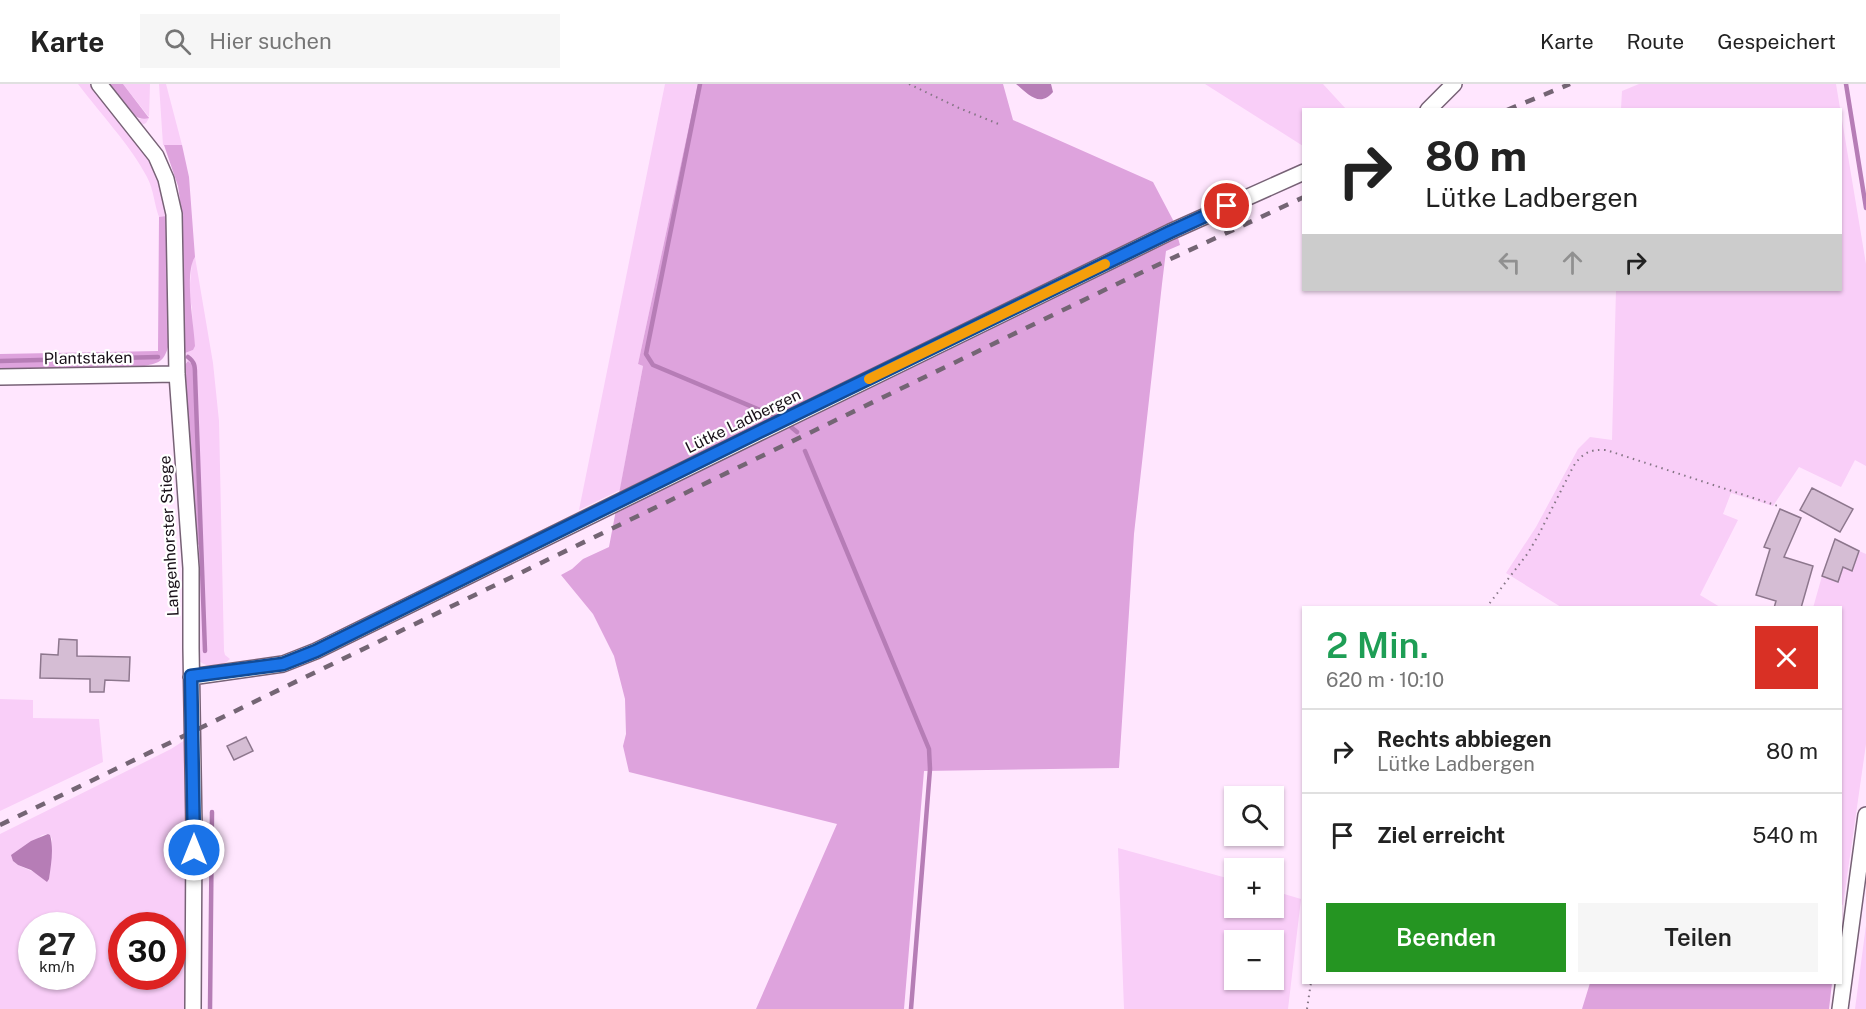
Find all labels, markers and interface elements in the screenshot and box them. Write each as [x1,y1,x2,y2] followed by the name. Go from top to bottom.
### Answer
[140,14,560,68] search box
[30,25,104,58] text: Karte
[161,25,194,58] icon: search
[209,28,332,54] text: Hier suchen
[1540,29,1594,54] text: Karte
[1627,29,1684,54] text: Route
[1717,29,1836,54] text: Gespeichert
[1425,131,1527,180] text: 80 m
[1326,132,1404,210] icon: right
[1201,180,1252,231] pin
[1425,181,1638,213] text: Lütke Ladbergen
[1210,189,1243,222] icon: arrive
[1493,246,1526,279] icon: left
[1556,246,1589,279] icon: ahead
[1619,246,1652,279] icon: right
[43,348,133,368] street label: Plantstaken
[682,385,804,457] street label: Lütke Ladbergen
[155,455,183,617] street label: Langenhorster Stiege
[1326,624,1429,666] text: 2 Min.
[1755,626,1818,689] button: close
[1326,668,1444,692] text: 620 m · 10:10
[1377,726,1552,752] text: Rechts abbiegen
[1326,735,1359,768] icon: right
[1766,738,1818,764] text: 80 m
[1377,752,1535,776] text: Lütke Ladbergen
[1224,786,1284,990] map controls
[1224,786,1284,846] button: search
[162,818,226,882] position arrow
[1326,819,1359,852] icon: arrive
[1377,822,1505,848] text: Ziel erreicht
[1752,822,1818,848] text: 540 m
[1224,858,1284,918] button: +
[1326,903,1566,972] button: Beenden
[1578,903,1818,972] button: Teilen
[108,912,186,990] speed limit sign: 30
[38,926,76,962] text: 27
[1224,930,1284,990] button: −
[39,958,75,975] text: km/h

